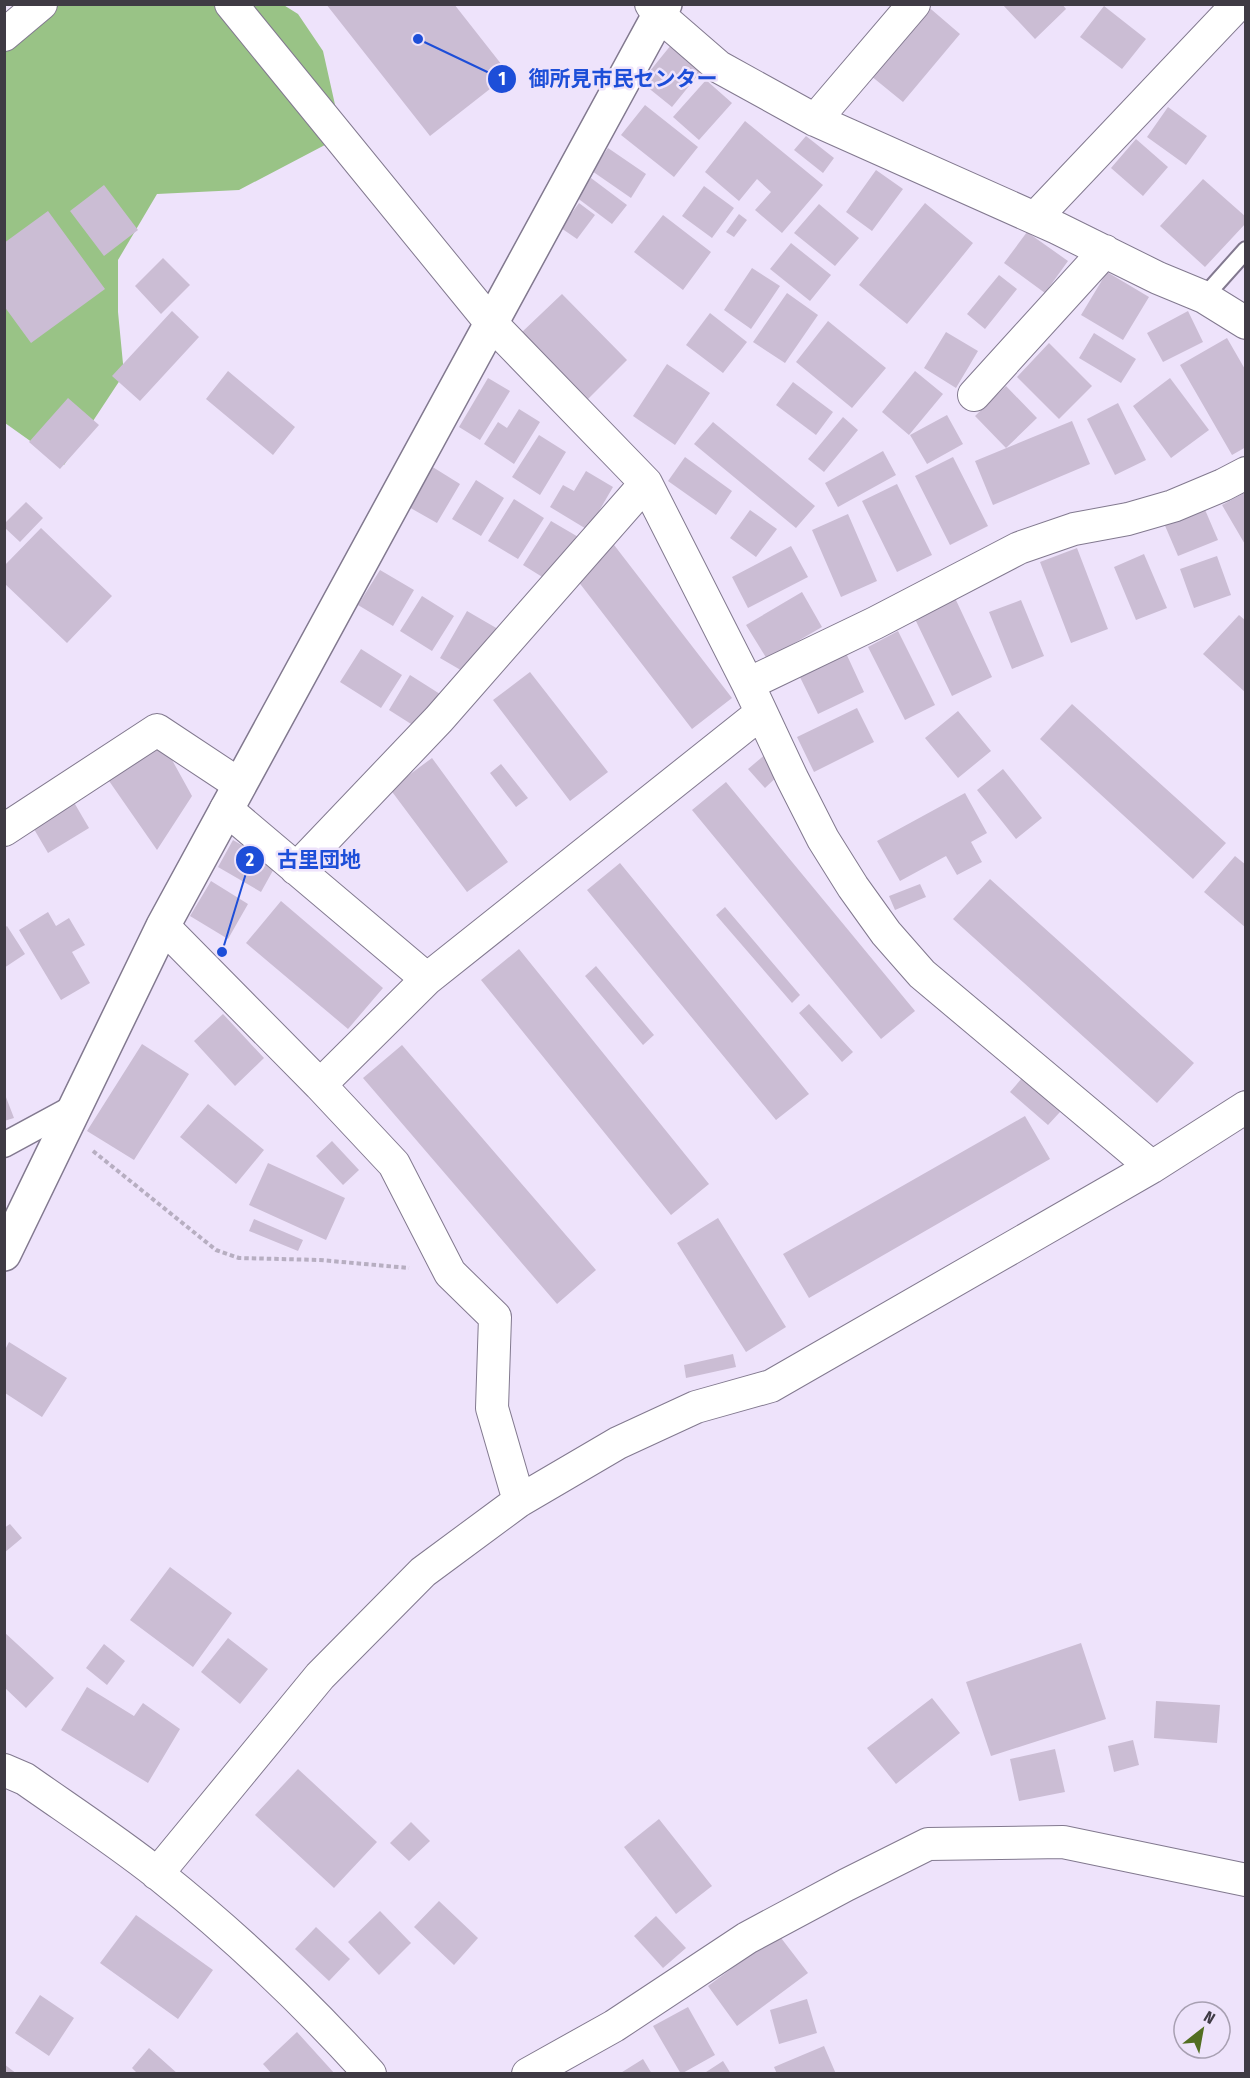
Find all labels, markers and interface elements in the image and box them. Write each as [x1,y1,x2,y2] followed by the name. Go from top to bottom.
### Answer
[487,59,730,98] callout: 御所見市民センター
[529,66,718,92] text: 御所見市民センター
[498,68,506,90] text: 1
[235,841,373,880] callout: 古里団地
[277,847,361,873] text: 古里団地
[245,849,254,871] text: 2
[1172,2000,1232,2060] north arrow
[1200,2007,1218,2028] text: N

